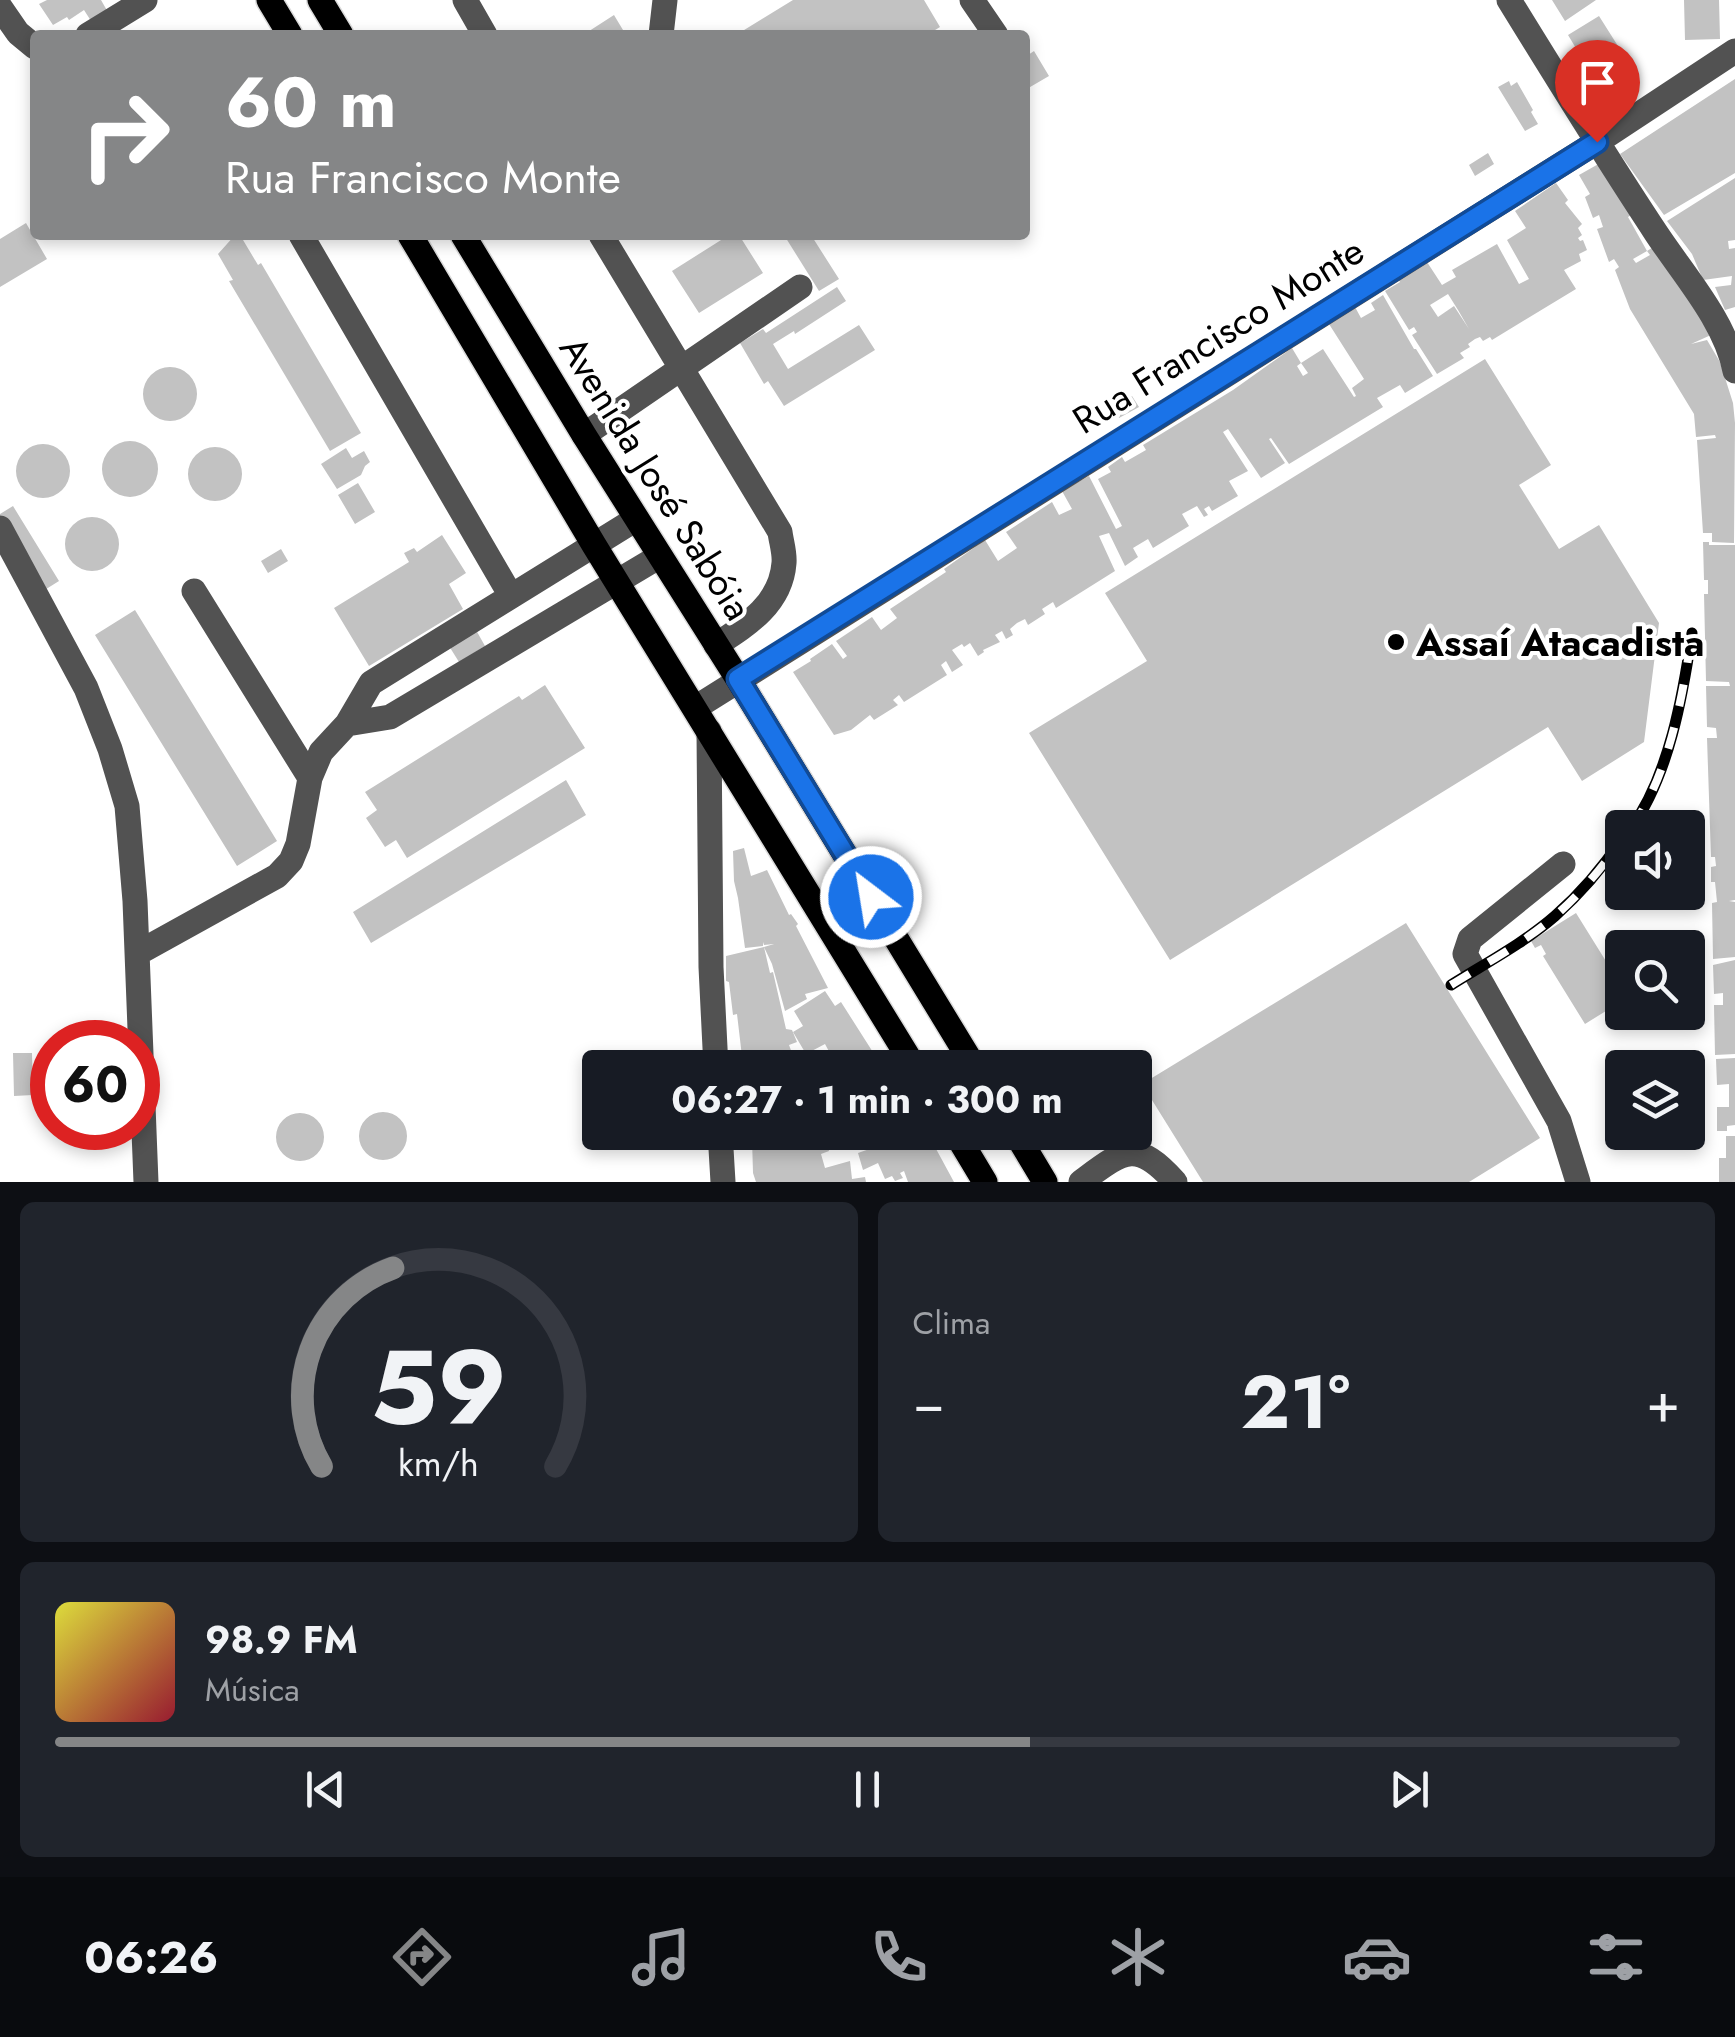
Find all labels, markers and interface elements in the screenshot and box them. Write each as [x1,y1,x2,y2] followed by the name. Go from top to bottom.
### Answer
[1555,40,1640,143] pin
[225,52,397,153] text: 60 m
[1570,55,1625,110] icon: arrive
[60,70,190,200] icon: right
[225,145,621,210] text: Rua Francisco Monte
[1062,223,1374,447] street label: Rua Francisco Monte
[546,325,766,631] street label: Avenida José Sabóia
[1415,615,1705,670] place label: Assaí Atacadista
[1385,631,1407,653] marker: Assaí Atacadista
[1605,810,1705,1150] map controls
[1605,810,1705,910] button: sound
[819,845,923,949] position arrow
[1605,930,1705,1030] button: search
[30,1020,160,1150] speed limit sign: 60
[1605,1050,1705,1150] button: layers
[671,1072,1063,1127] text: 06:27 · 1 min · 300 m
[913,1300,990,1346] text: Clima
[370,1313,507,1463] text: 59
[1241,1348,1350,1456] text: 21°
[913,1363,945,1443] text: −
[1646,1363,1680,1443] text: +
[398,1438,479,1489] text: km/h
[205,1612,358,1667] text: 98.9 FM
[205,1667,300,1713] text: Música
[298,1762,353,1817] icon: previous
[840,1762,895,1817] icon: pause
[1382,1762,1437,1817] icon: next
[387,1922,457,1992] icon: directions
[626,1922,696,1992] icon: music
[864,1922,934,1992] icon: phone
[1103,1922,1173,1992] icon: climate
[1342,1922,1412,1992] icon: car
[1581,1922,1651,1992] icon: filters
[84,1925,218,1990] text: 06:26

